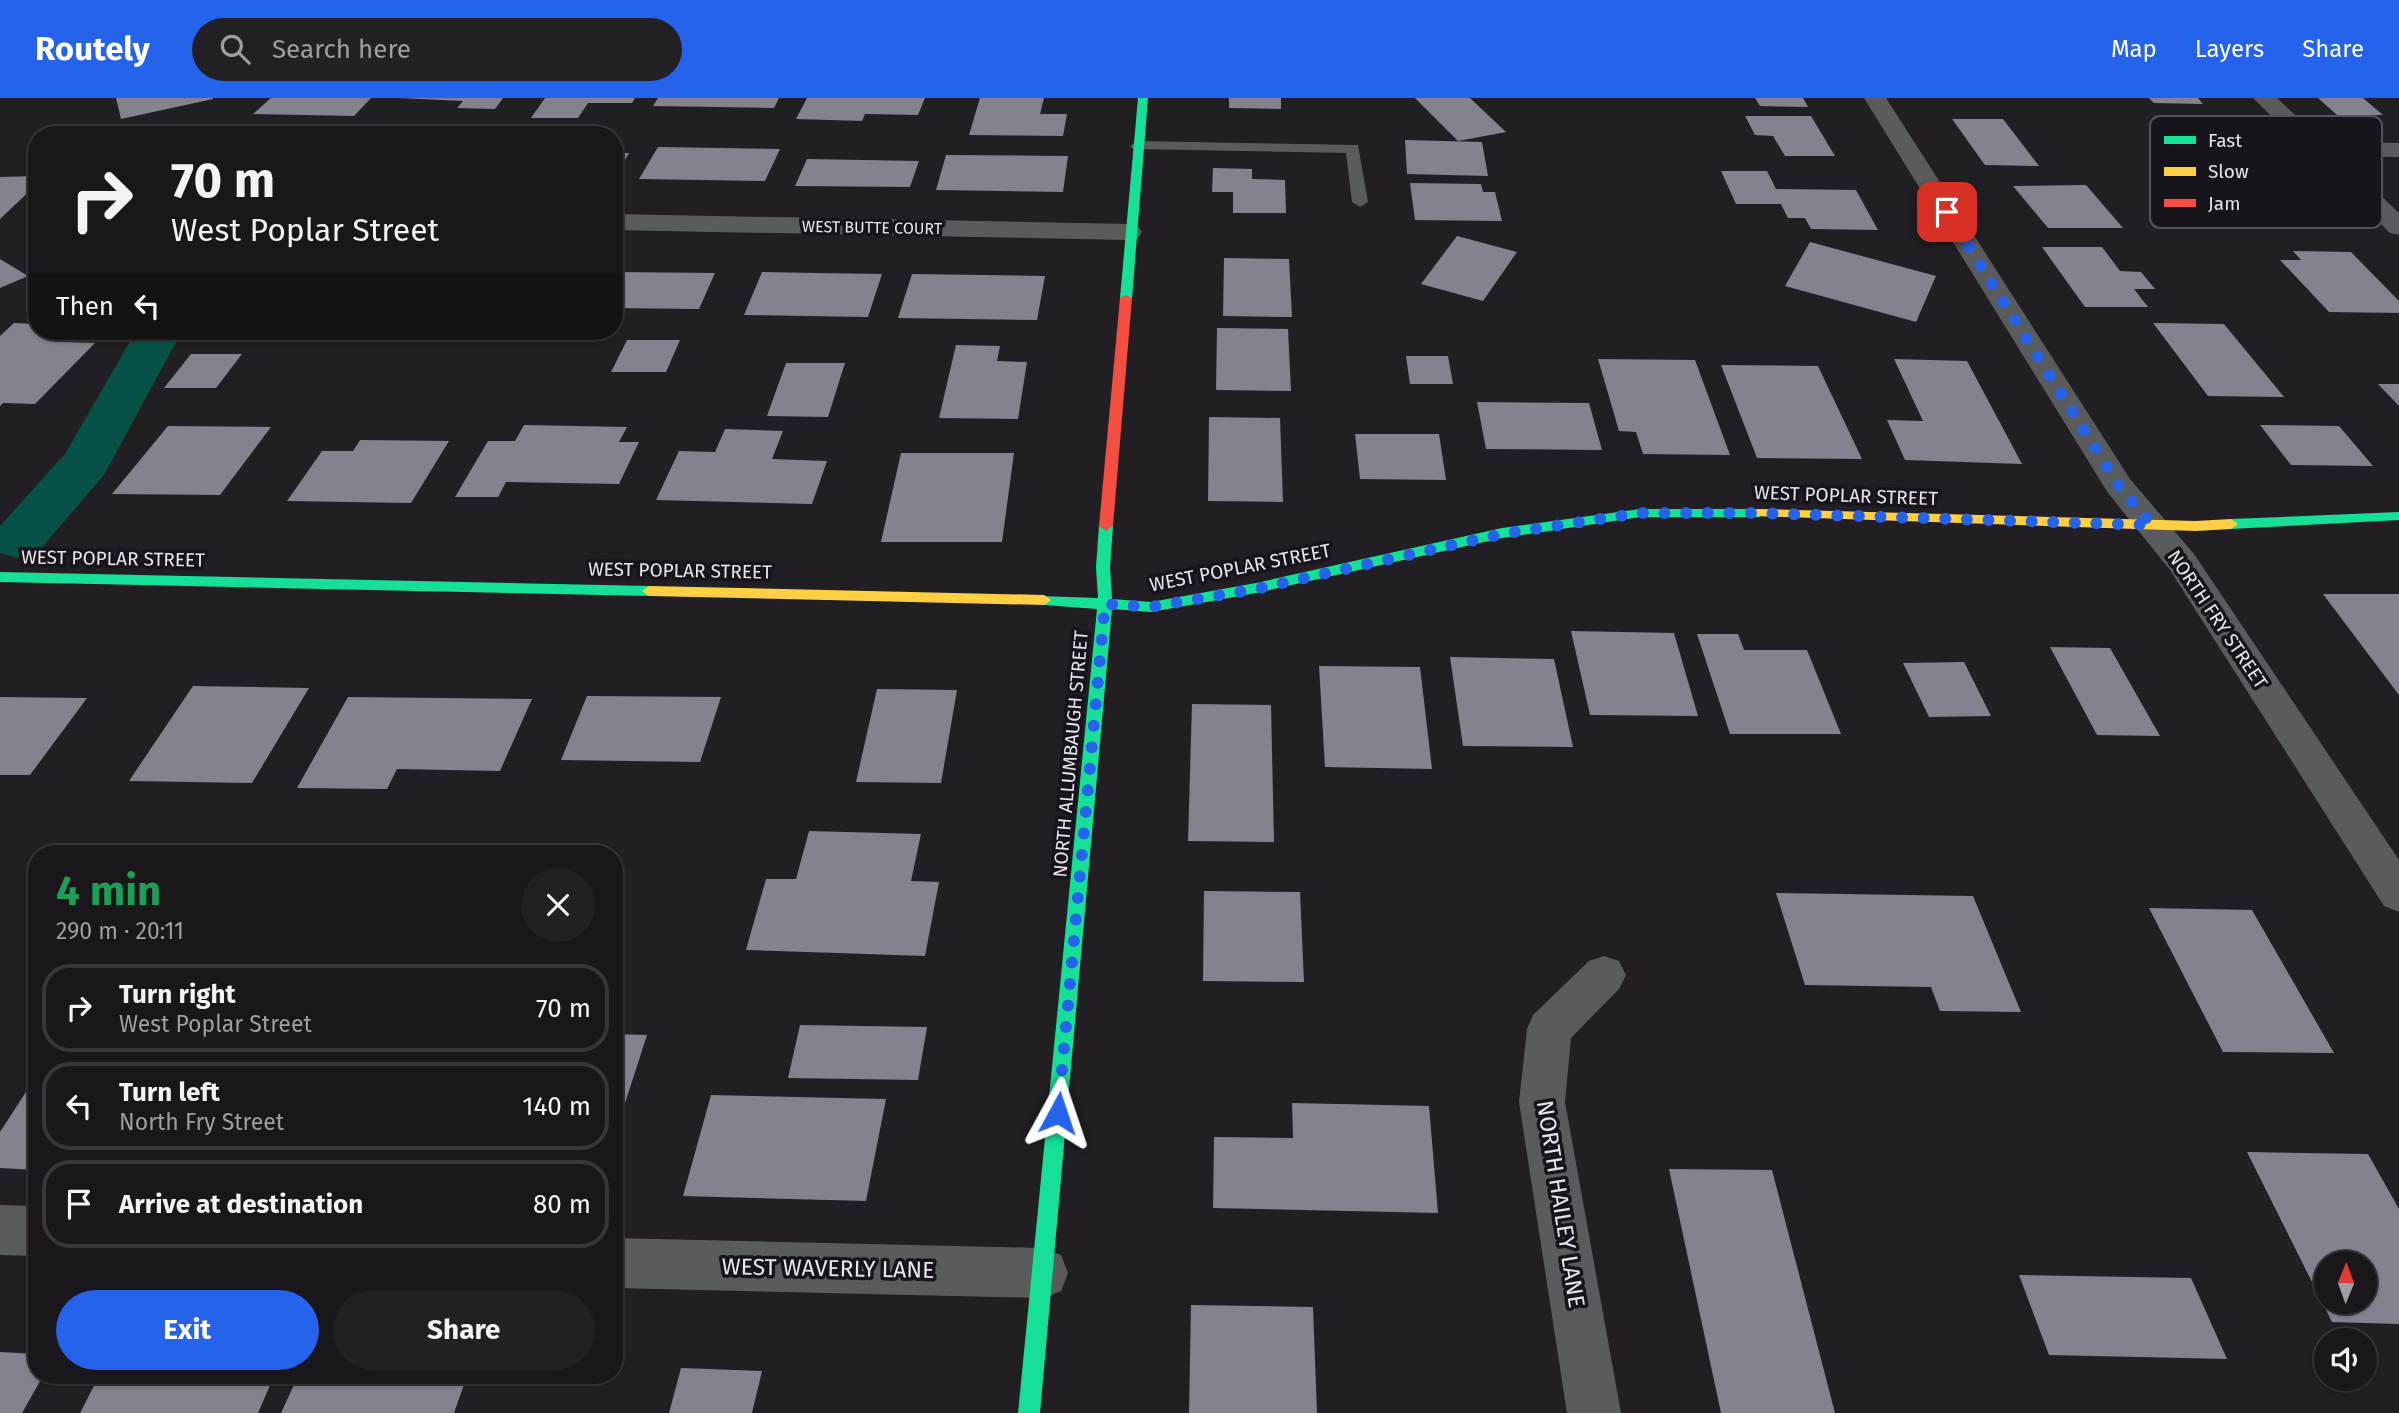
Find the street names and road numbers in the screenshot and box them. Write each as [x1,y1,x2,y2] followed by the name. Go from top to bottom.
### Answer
[802,217,943,238] street label: WEST BUTTE COURT
[1754,481,1938,510] street label: WEST POPLAR STREET
[1148,539,1333,596] street label: WEST POPLAR STREET
[21,545,205,572] street label: WEST POPLAR STREET
[2163,546,2273,693] street label: NORTH FRY STREET
[588,557,772,584] street label: WEST POPLAR STREET
[1048,629,1093,878] street label: NORTH ALLUMBAUGH STREET
[1531,1098,1591,1310] street label: NORTH HAILEY LANE
[721,1252,935,1284] street label: WEST WAVERLY LANE

